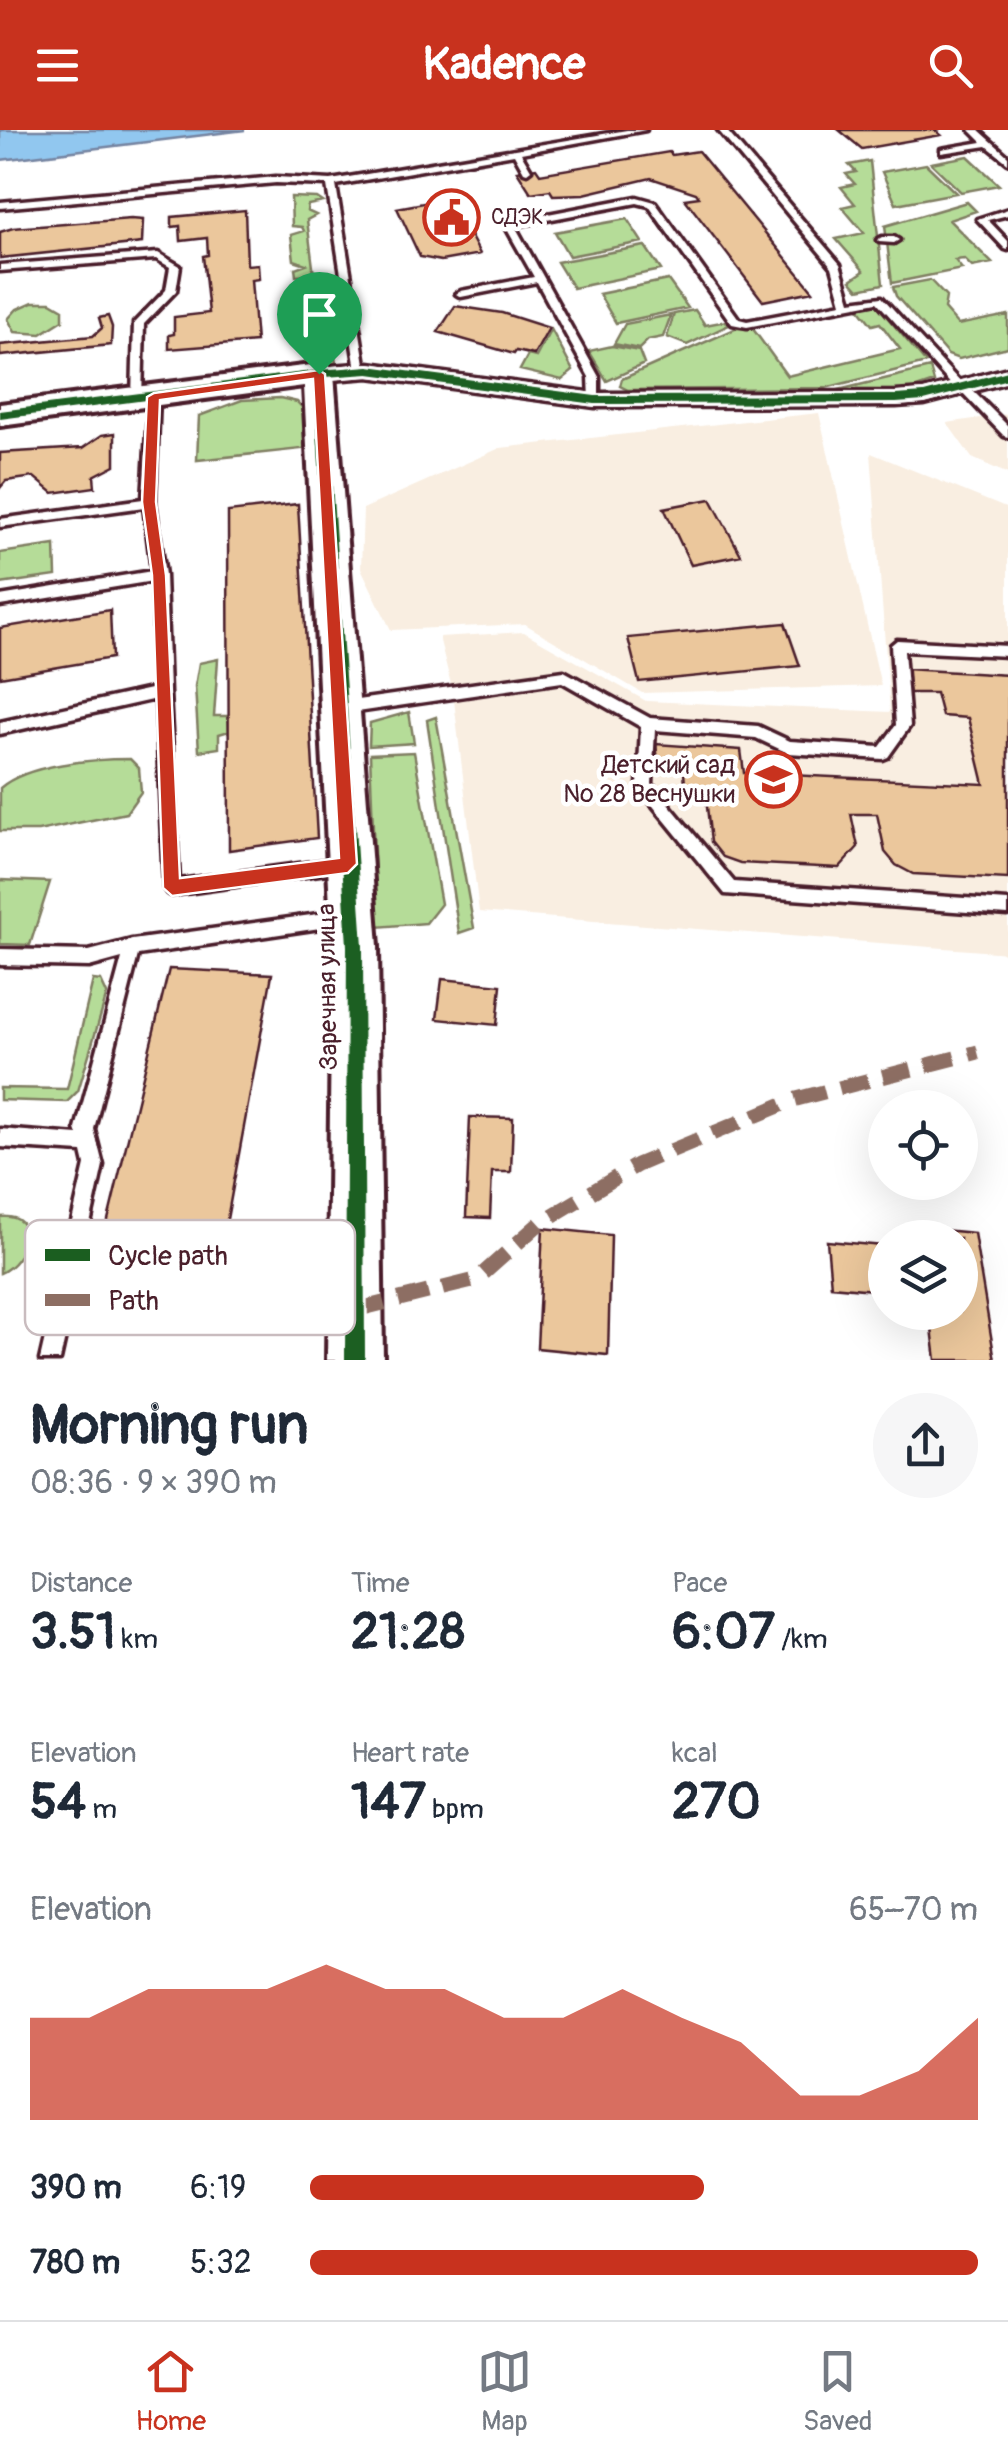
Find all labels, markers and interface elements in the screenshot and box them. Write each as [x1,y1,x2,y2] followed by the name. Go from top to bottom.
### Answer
[423,37,585,93] text: Kadence
[30,38,85,93] icon: menu
[923,38,978,93] icon: search
[422,187,482,247] public building icon: СДЭК
[491,203,544,231] place label: СДЭК
[277,272,362,375] pin
[292,287,347,342] icon: arrive
[744,749,804,809] school or university icon: Детский сад № 28 Веснушки
[563,750,735,810] place label: Детский сад № 28 Веснушки
[311,903,345,1071] street label: Заречная улица
[868,1090,978,1330] map controls
[868,1090,978,1200] button: locate
[25,1220,355,1335] legend
[868,1220,978,1330] button: layers
[108,1239,228,1274] text: Cycle path
[108,1284,159,1319] text: Path
[30,1391,308,1460] text: Morning run
[873,1393,978,1498] button: share
[30,1463,277,1503] text: 08:36 · 9 × 390 m
[30,1566,132,1601] text: Distance
[351,1566,410,1601] text: Time
[672,1566,727,1601] text: Pace
[30,1601,116,1664] text: 3.51
[351,1601,465,1664] text: 21:28
[672,1601,775,1664] text: 6:07
[116,1622,158,1657] text: km
[775,1622,828,1657] text: /km
[30,1736,137,1771] text: Elevation
[351,1736,469,1771] text: Heart rate
[672,1736,718,1771] text: kcal
[30,1771,86,1834] text: 54
[351,1771,426,1834] text: 147
[672,1771,761,1834] text: 270
[86,1792,117,1827] text: m
[426,1792,484,1827] text: bpm
[30,1890,152,1930] text: Elevation
[849,1890,978,1930] text: 65–70 m
[30,2168,122,2208] text: 390 m
[190,2168,246,2208] text: 6:19
[30,2243,120,2283] text: 780 m
[190,2243,252,2283] text: 5:32
[135,2344,206,2439] tab: Home
[477,2344,532,2439] tab: Map
[803,2344,872,2439] tab: Saved

